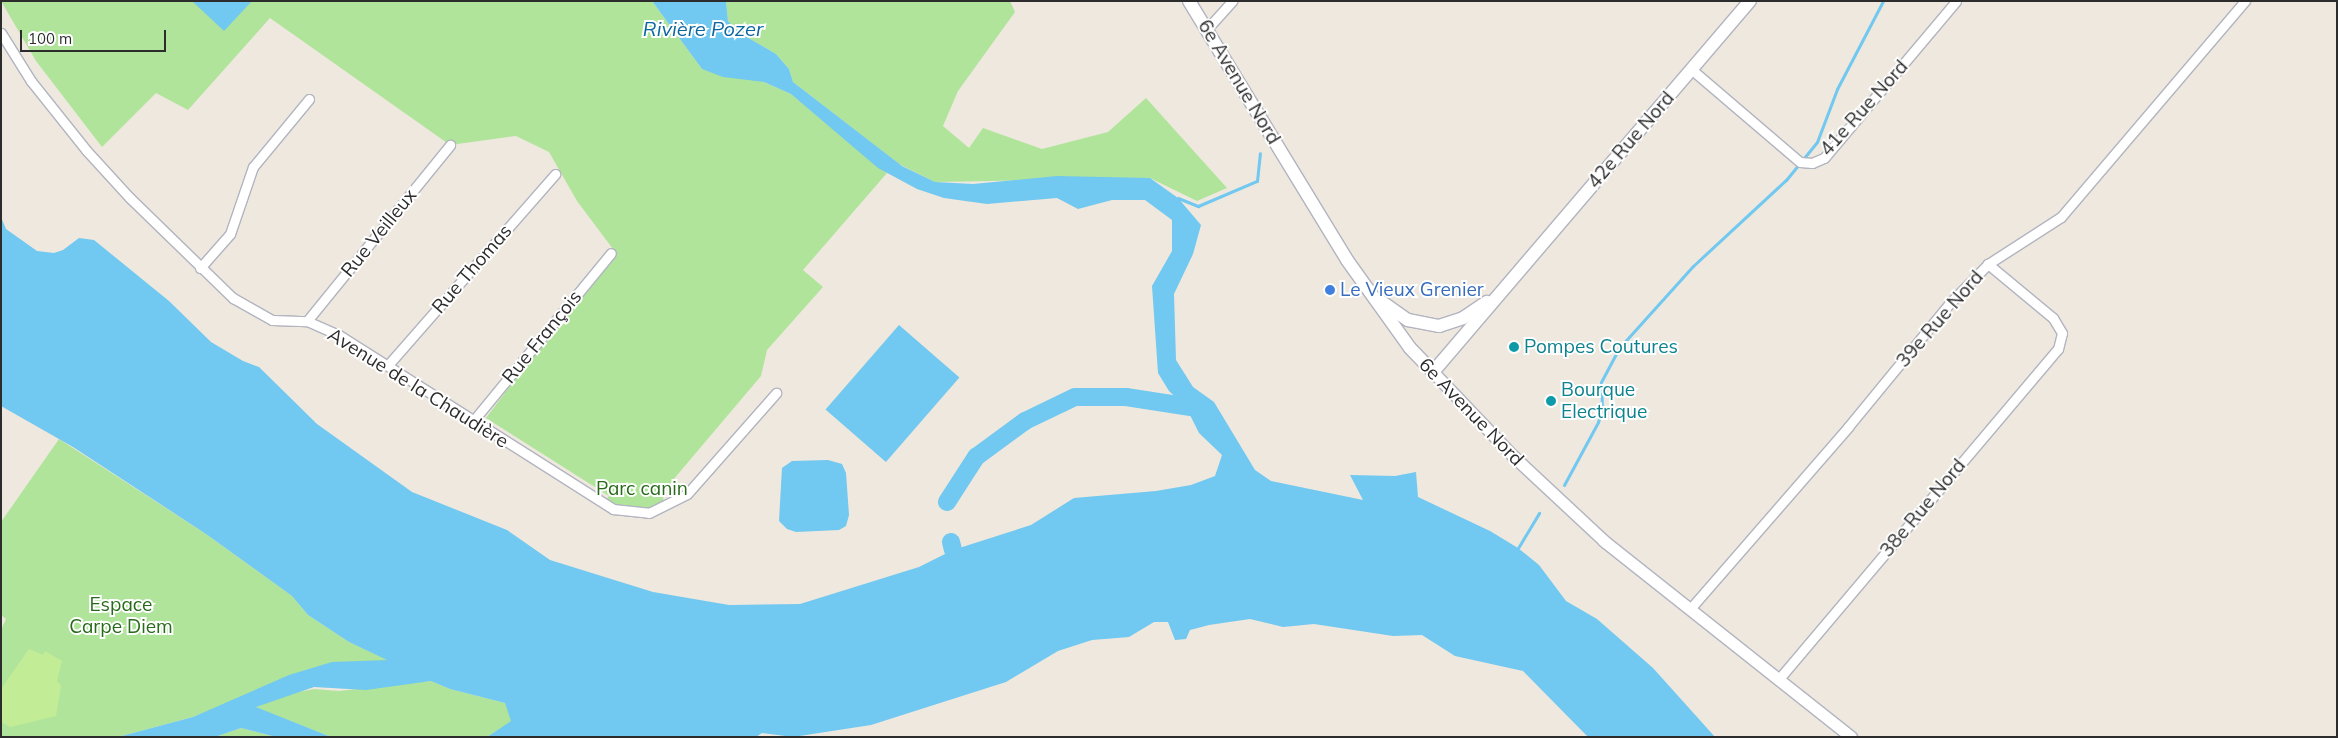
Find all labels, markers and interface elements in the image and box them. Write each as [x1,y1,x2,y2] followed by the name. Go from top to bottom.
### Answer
[643,16,763,40] water label: Rivière Pozer
[1193,16,1285,148] street label: 6e Avenue Nord
[22,20,169,52] scale bar
[28,29,72,48] text: 100 m
[1815,56,1913,160] street label: 41e Rue Nord
[1583,87,1679,193] street label: 42e Rue Nord
[336,184,422,282] street label: Rue Veilleux
[427,220,517,318] street label: Rue Thomas
[1892,266,1988,372] street label: 39e Rue Nord
[1340,279,1484,301] place label: Le Vieux Grenier
[1324,284,1336,296] marker: Le Vieux Grenier
[498,286,586,388] street label: Rue François
[324,323,512,453] street label: Avenue de la Chaudière
[1524,336,1678,358] place label: Pompes Coutures
[1508,341,1520,353] marker: Pompes Coutures
[1414,353,1528,471] street label: 6e Avenue Nord
[1561,379,1647,423] place label: Bourque Electrique
[1545,395,1557,407] marker: Bourque Electrique
[1875,454,1971,562] street label: 38e Rue Nord
[596,478,688,500] park label: Parc canin
[69,594,173,638] park label: Espace Carpe Diem

